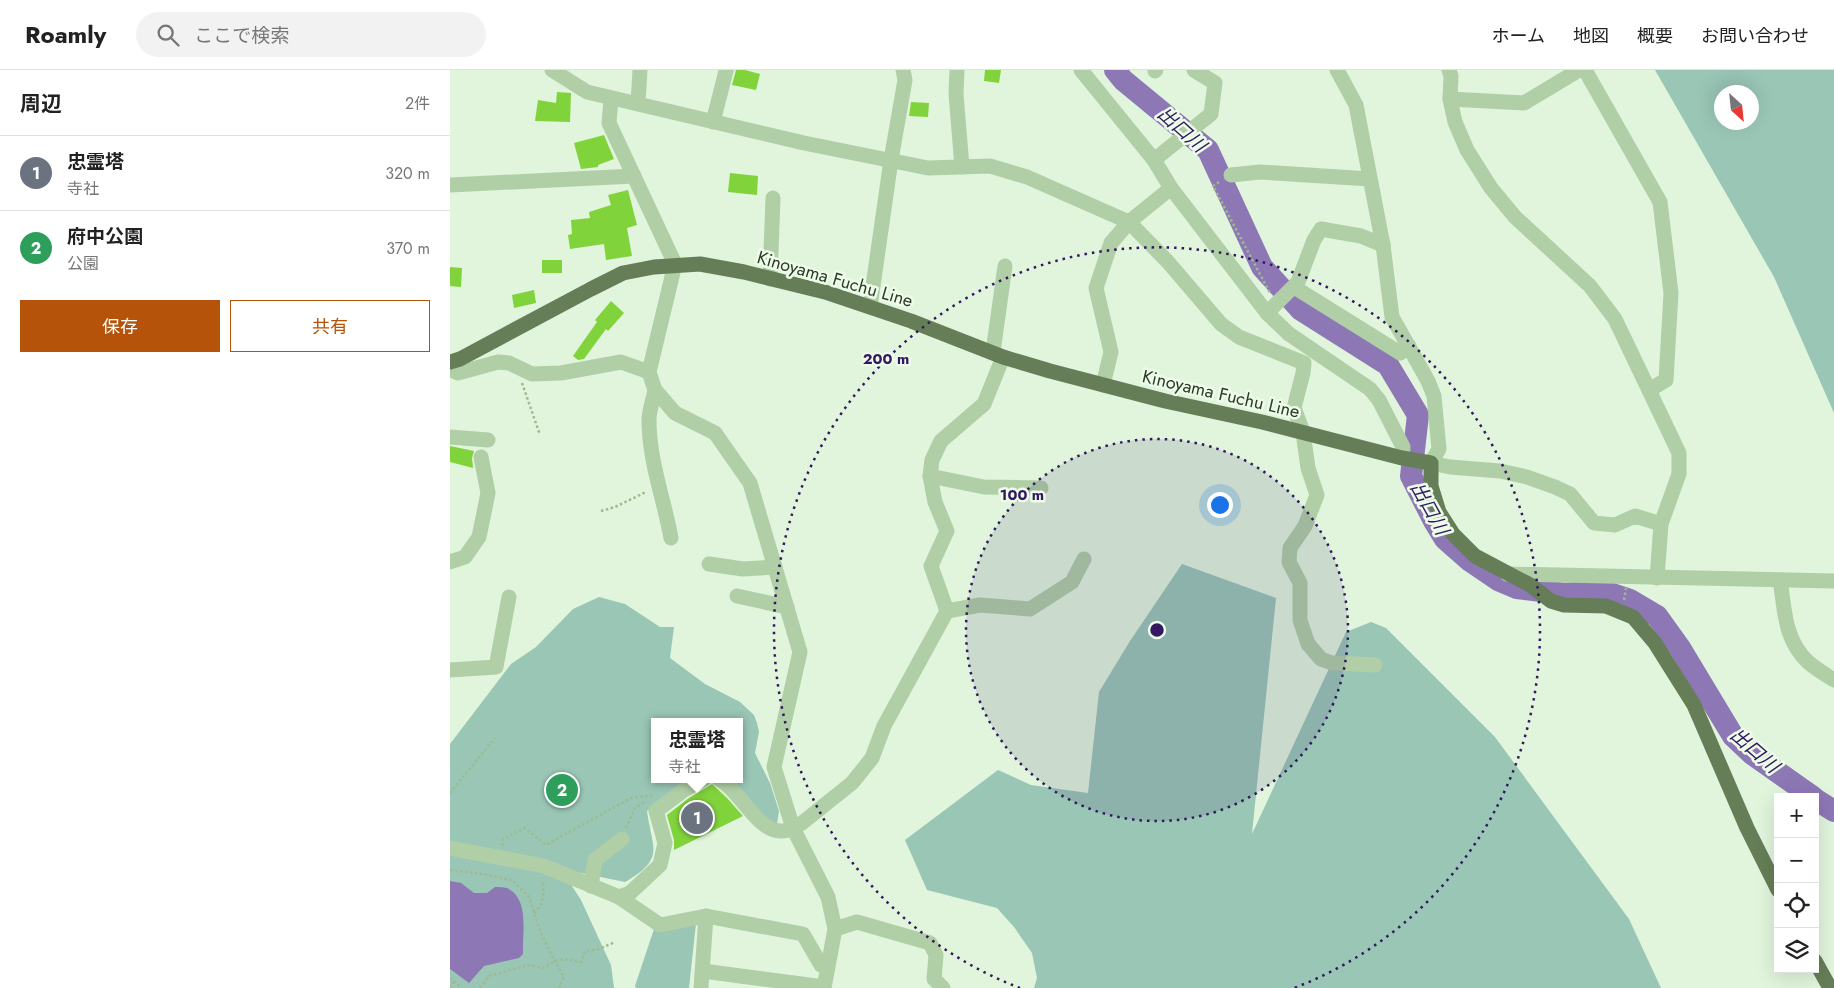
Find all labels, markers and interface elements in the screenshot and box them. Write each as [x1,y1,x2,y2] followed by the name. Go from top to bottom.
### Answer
[136,12,486,57] search box
[25,17,106,52] text: Roamly
[154,21,182,49] icon: search
[194,22,289,49] text: ここで検索
[1492,23,1545,49] text: ホーム
[1573,23,1609,49] text: 地図
[1637,23,1673,49] text: 概要
[1701,23,1809,49] text: お問い合わせ
[1714,85,1759,130] north arrow
[20,89,62,119] text: 周辺
[405,92,430,115] text: 2件
[1151,100,1213,160] water label: 出口川
[67,148,124,175] text: 忠霊塔
[32,162,40,185] text: 1
[385,162,430,185] text: 320 m
[67,177,99,200] text: 寺社
[67,223,143,250] text: 府中公園
[31,237,41,260] text: 2
[386,237,430,260] text: 370 m
[754,244,916,314] street label: Kinoyama Fuchu Line
[67,252,99,275] text: 公園
[20,300,220,352] button: 保存
[230,300,430,352] button: 共有
[863,348,909,370] text: 200 m
[1140,363,1302,425] street label: Kinoyama Fuchu Line
[1404,477,1456,541] water label: 出口川
[1000,484,1044,506] text: 100 m
[1207,492,1233,518] your location
[1148,621,1166,639] centre of rings
[651,718,743,783] popup
[1724,721,1787,781] water label: 出口川
[668,726,726,753] text: 忠霊塔
[668,755,701,778] text: 寺社
[546,771,578,809] pin: 2
[1774,793,1819,973] map controls
[1774,793,1819,838] button: +
[681,799,713,837] pin: 1
[1774,838,1819,883] button: −
[1774,883,1819,928] button: locate
[1774,928,1819,973] button: layers

